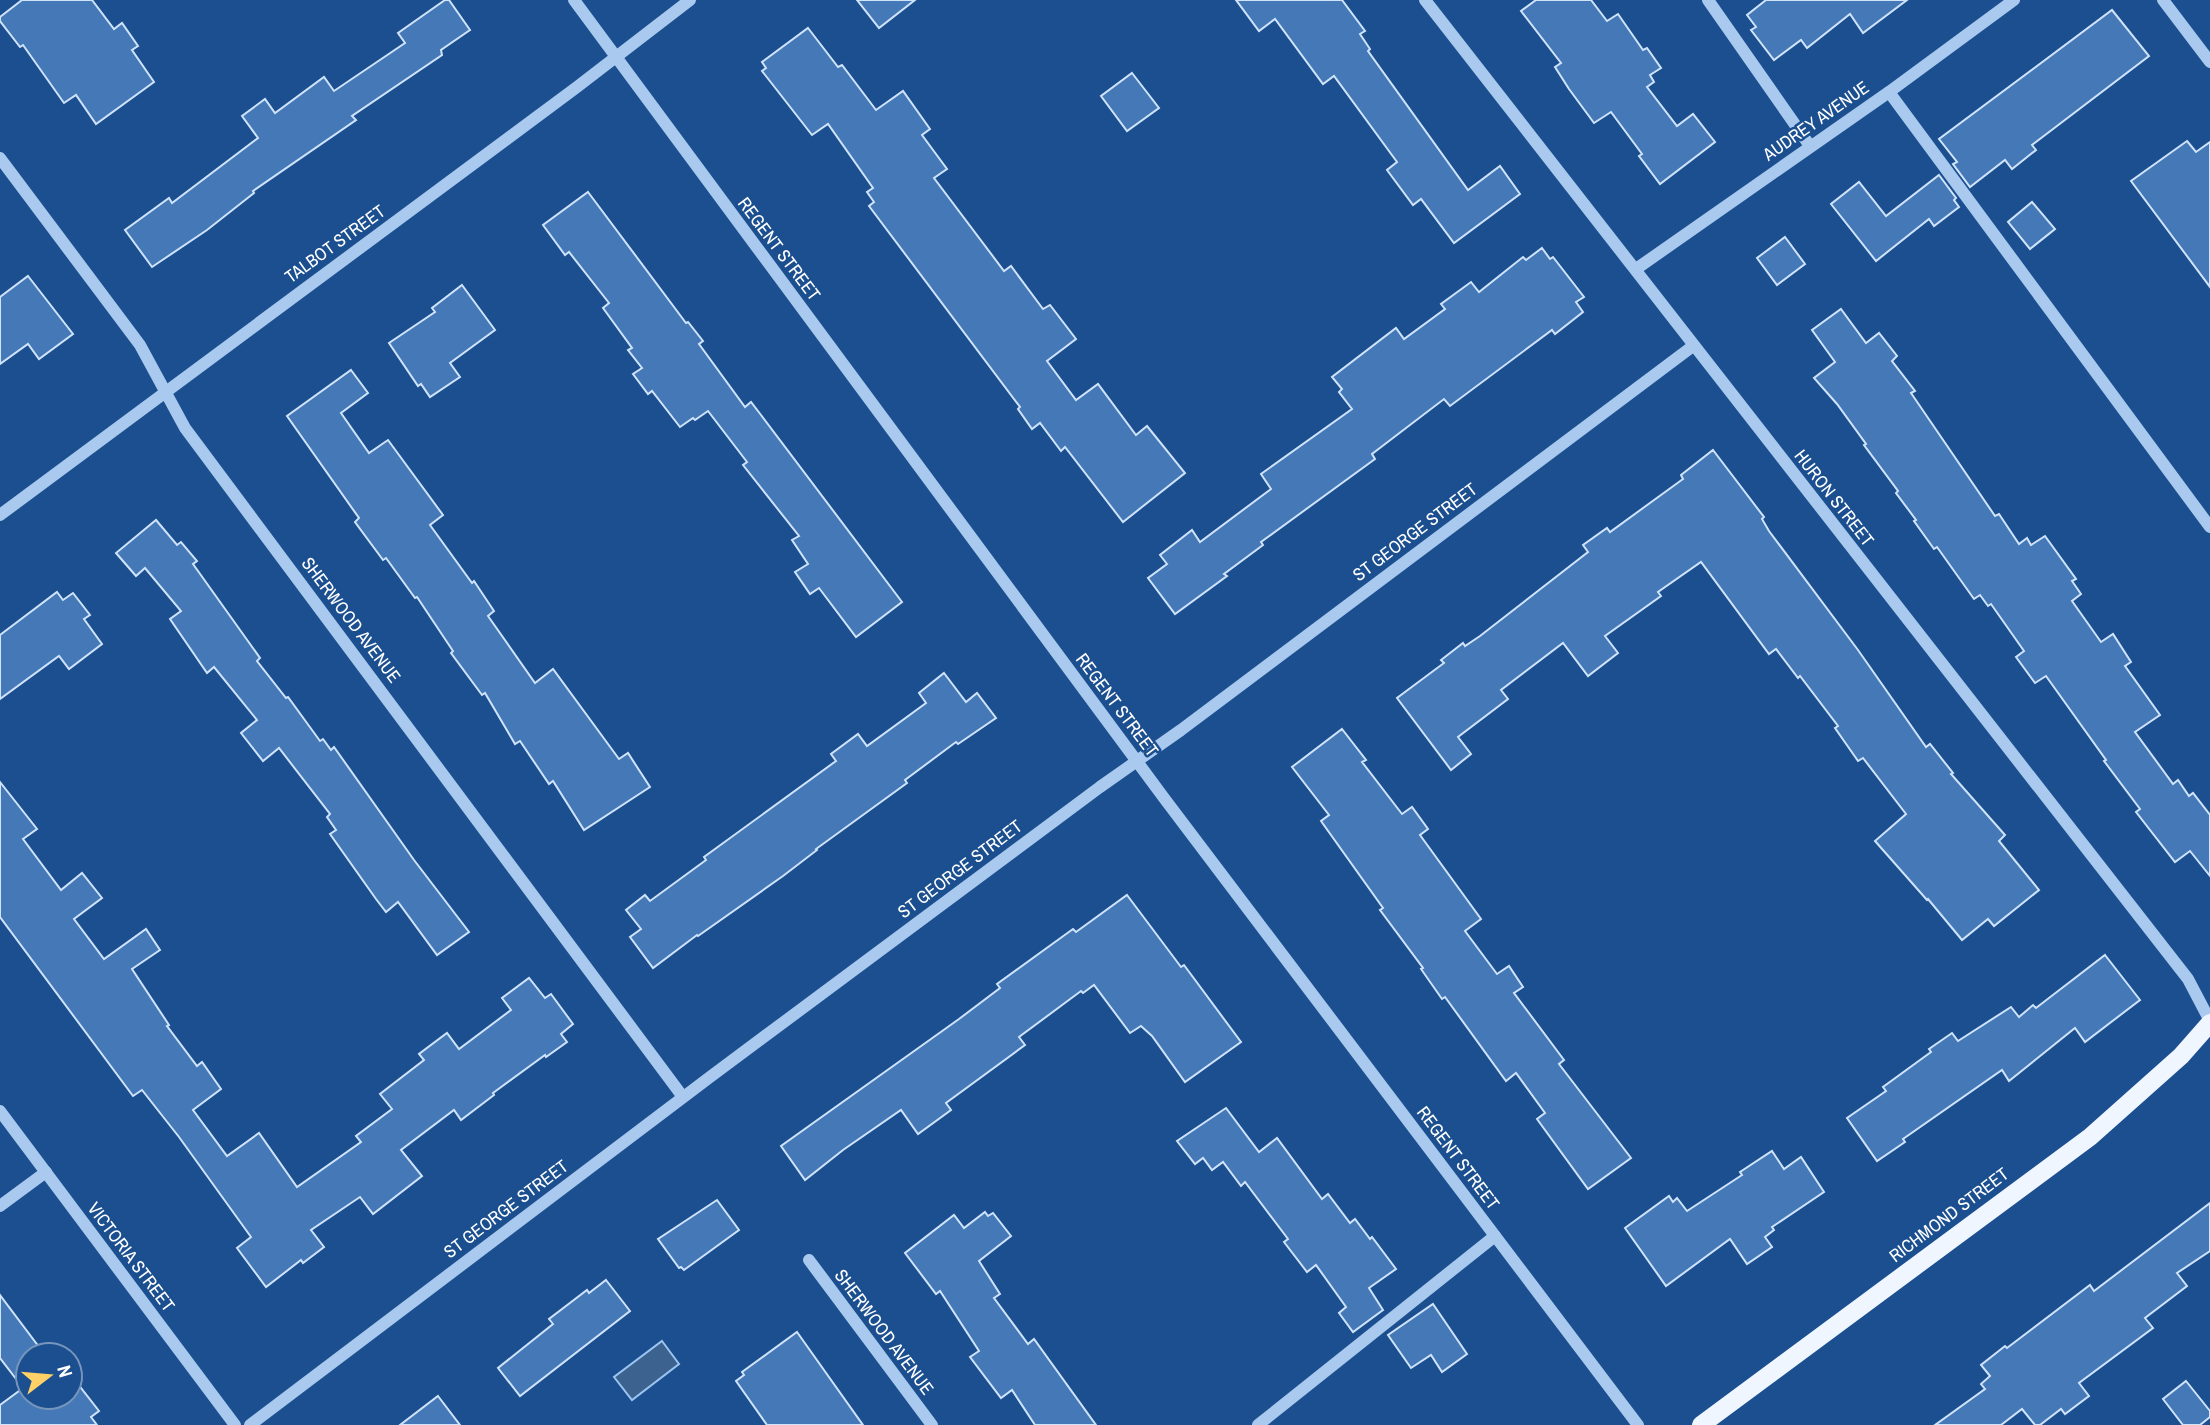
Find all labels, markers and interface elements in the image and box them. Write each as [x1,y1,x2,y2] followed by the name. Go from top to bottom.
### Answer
[1757,75,1874,167] street label: AUDREY AVENUE
[732,192,827,306] street label: REGENT STREET
[279,199,390,289] street label: TALBOT STREET
[1789,444,1880,551] street label: HURON STREET
[1347,477,1482,587] street label: ST GEORGE STREET
[296,552,407,688] street label: SHERWOOD AVENUE
[1070,648,1165,762] street label: REGENT STREET
[892,814,1027,924] street label: ST GEORGE STREET
[1411,1101,1506,1215] street label: REGENT STREET
[438,1154,573,1264] street label: ST GEORGE STREET
[1884,1161,2014,1268] street label: RICHMOND STREET
[82,1197,181,1317] street label: VICTORIA STREET
[829,1264,940,1400] street label: SHERWOOD AVENUE
[14,1341,84,1411] north arrow
[51,1362,79,1380] text: N

